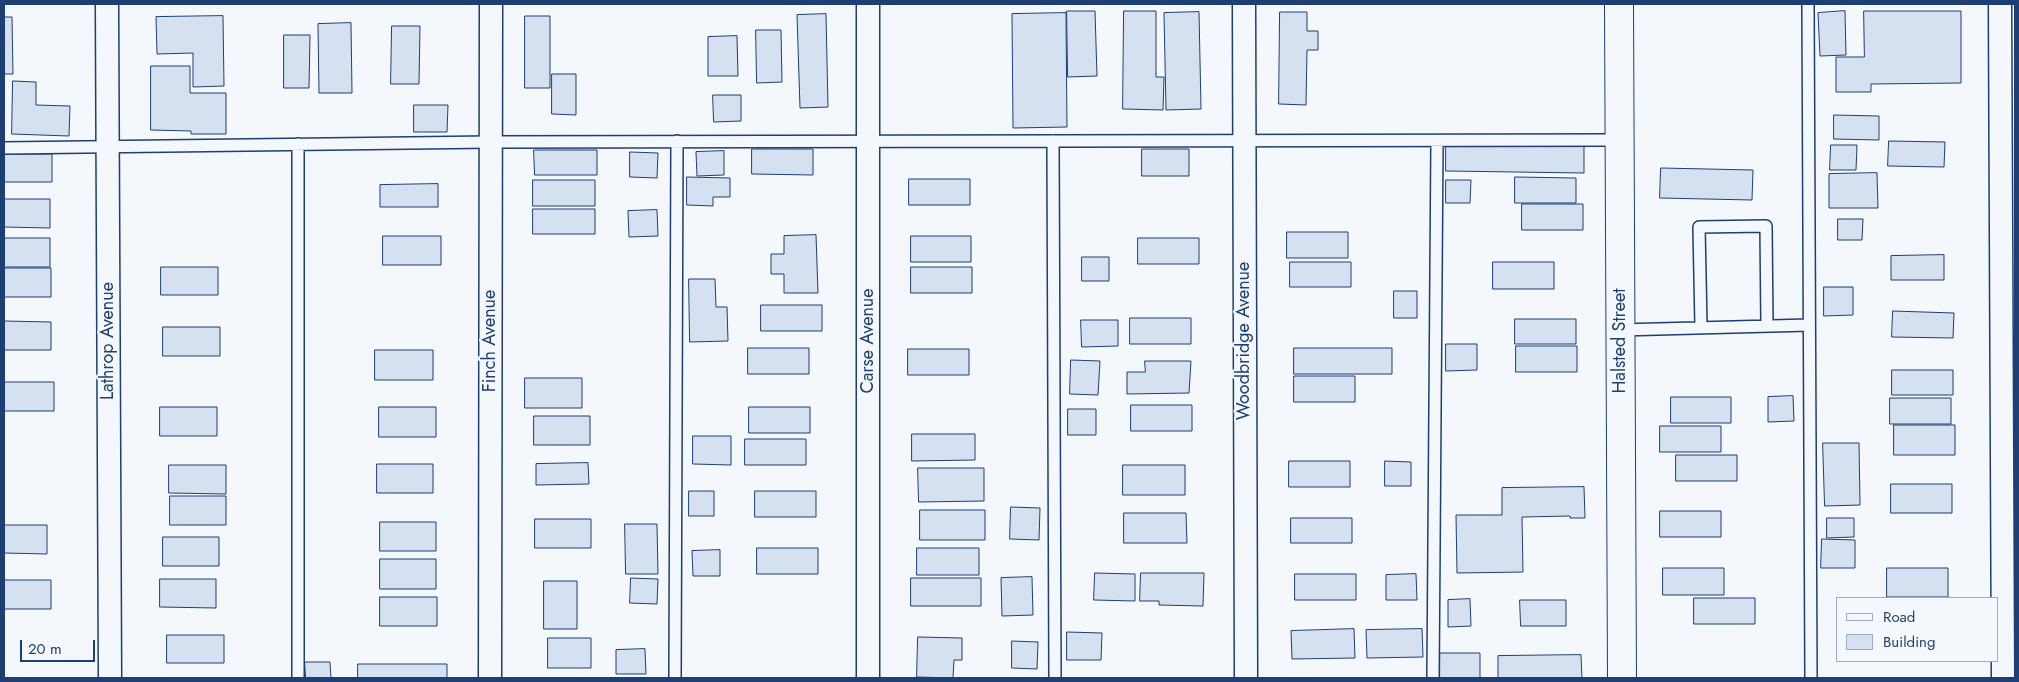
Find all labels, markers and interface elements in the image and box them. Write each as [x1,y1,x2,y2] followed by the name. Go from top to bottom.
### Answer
[1234,262,1256,420] street label: Woodbridge Avenue
[98,282,120,400] street label: Lathrop Avenue
[858,288,880,394] street label: Carse Avenue
[1610,288,1632,394] street label: Halsted Street
[480,290,502,392] street label: Finch Avenue
[1836,597,1999,662] legend
[1883,606,1915,628] text: Road
[22,630,98,662] scale bar
[1883,631,1935,653] text: Building
[28,638,62,660] text: 20 m

